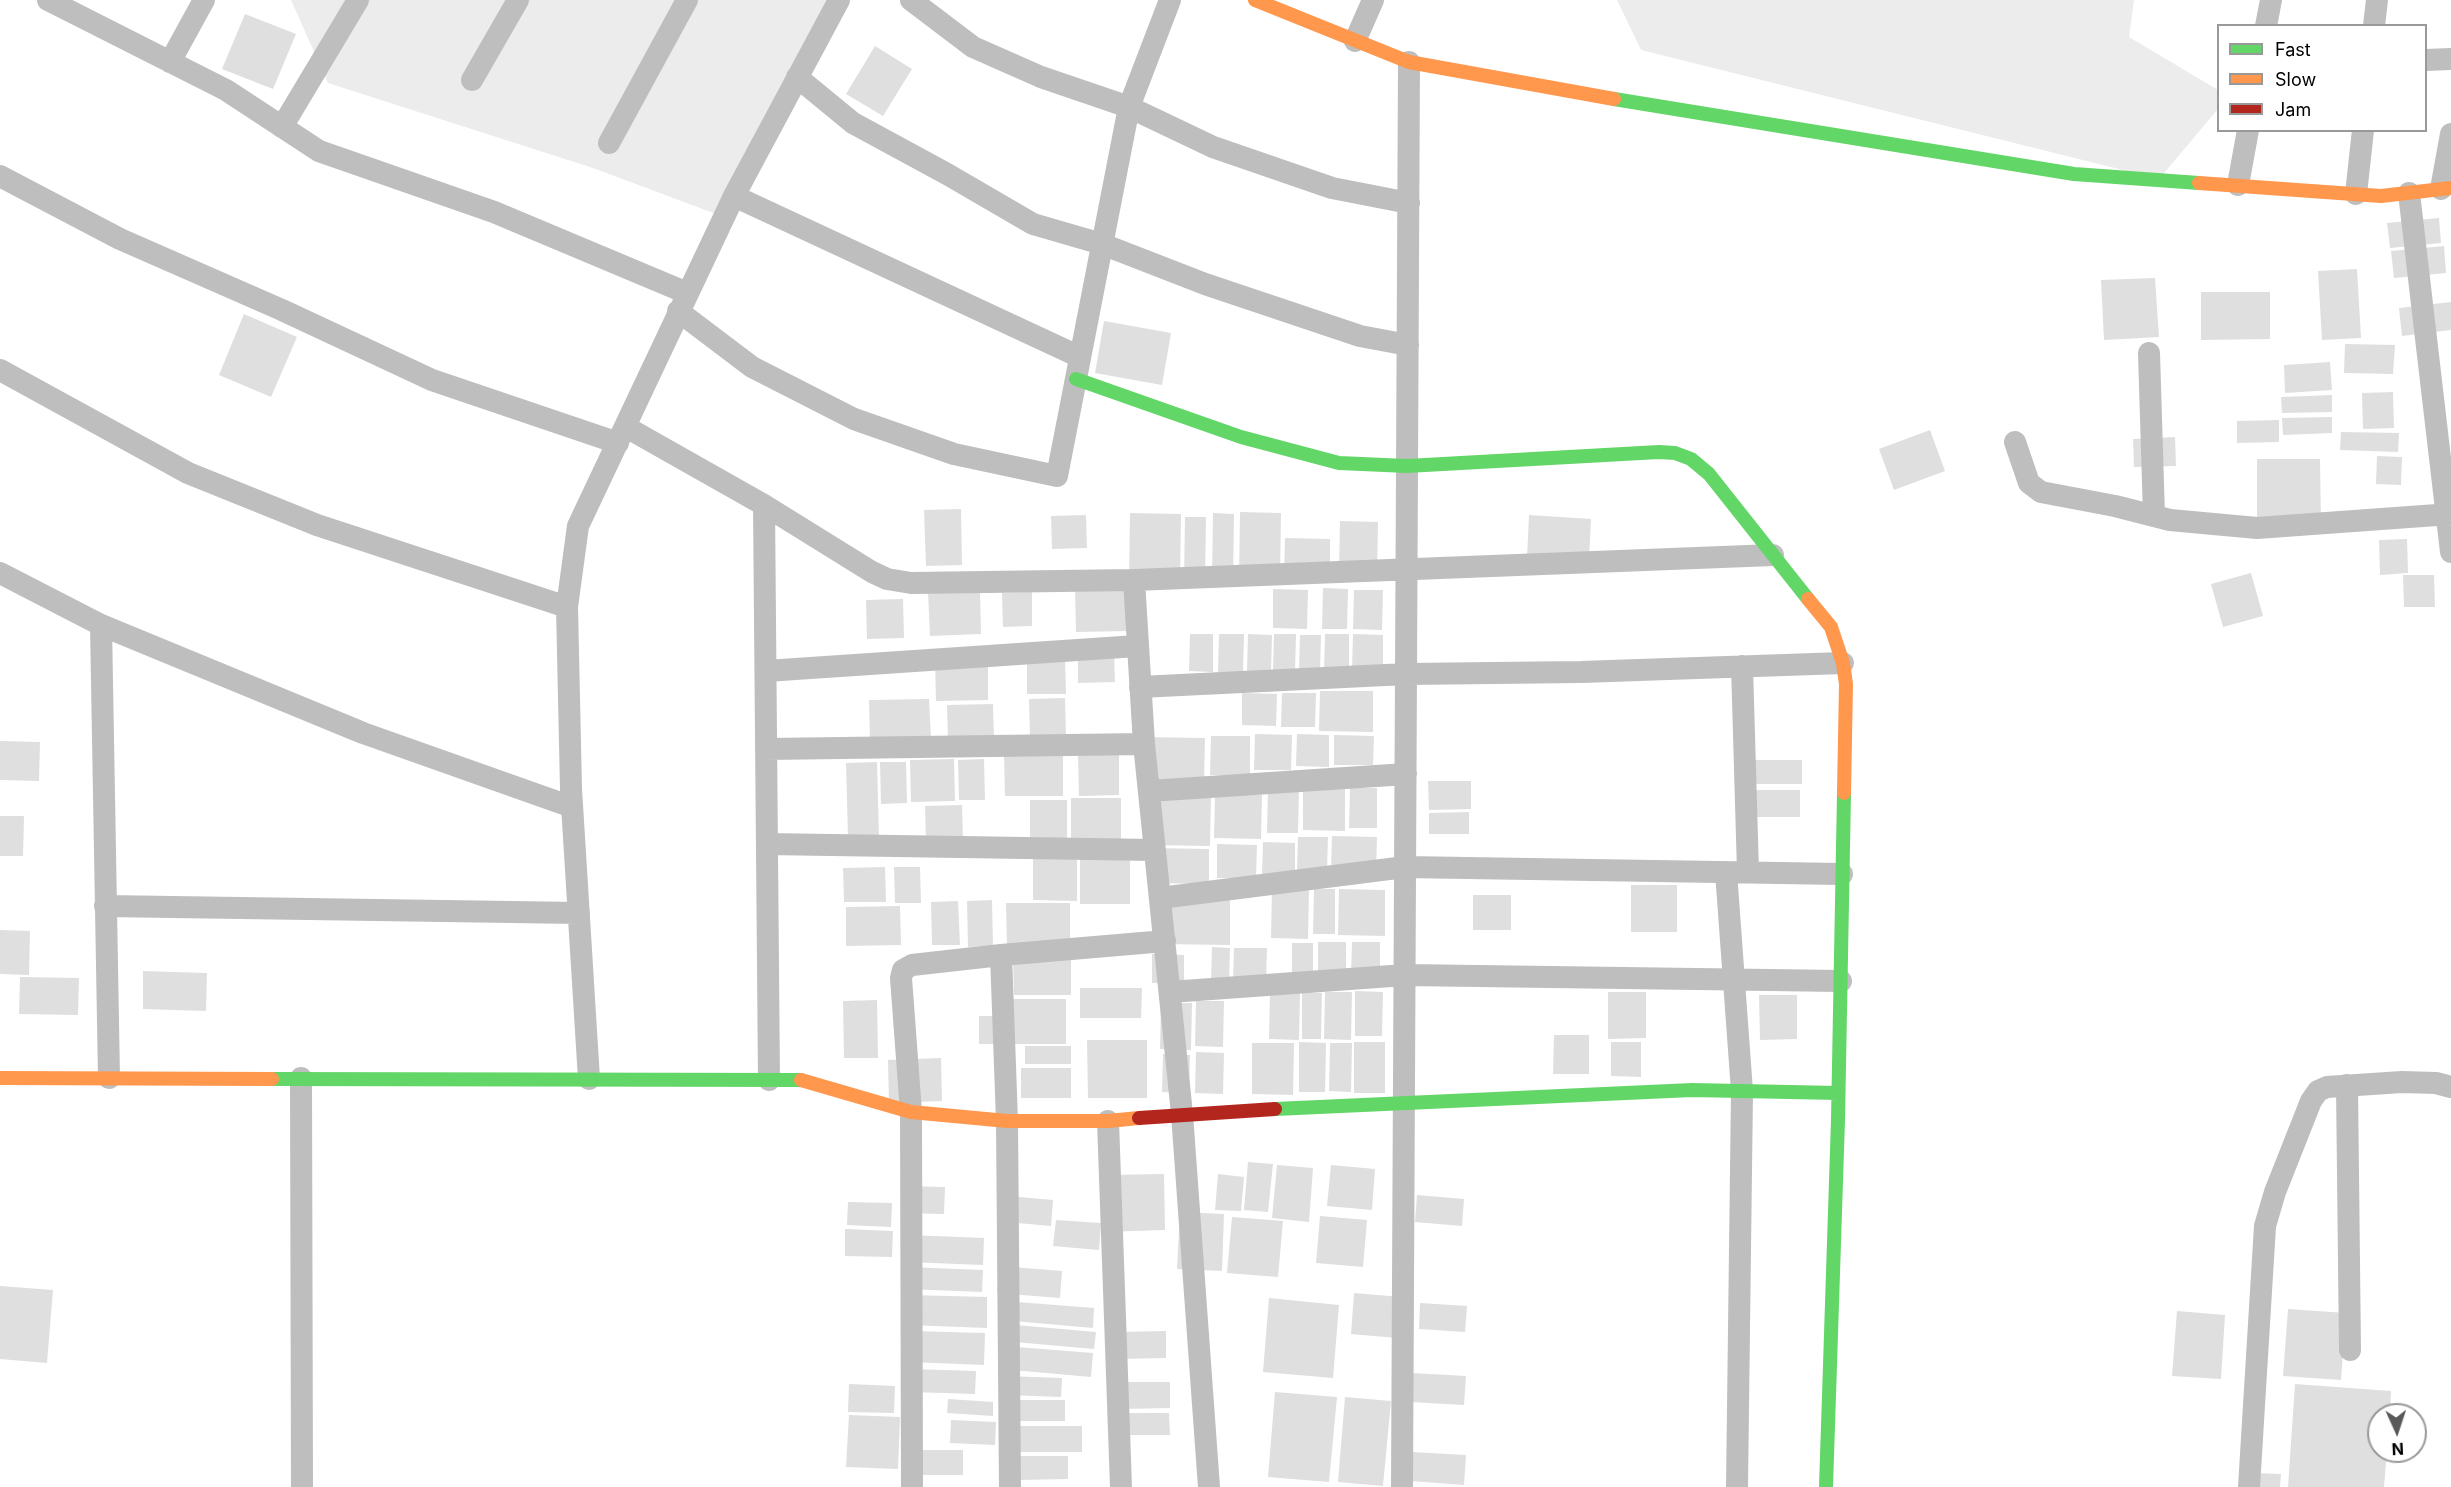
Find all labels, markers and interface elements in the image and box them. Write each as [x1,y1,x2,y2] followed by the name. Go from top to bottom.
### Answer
[2217,24,2427,132] legend
[2275,39,2311,60] text: Fast
[2275,69,2316,90] text: Slow
[2275,99,2311,120] text: Jam
[2367,1403,2427,1463] north arrow
[2391,1439,2404,1459] text: N

